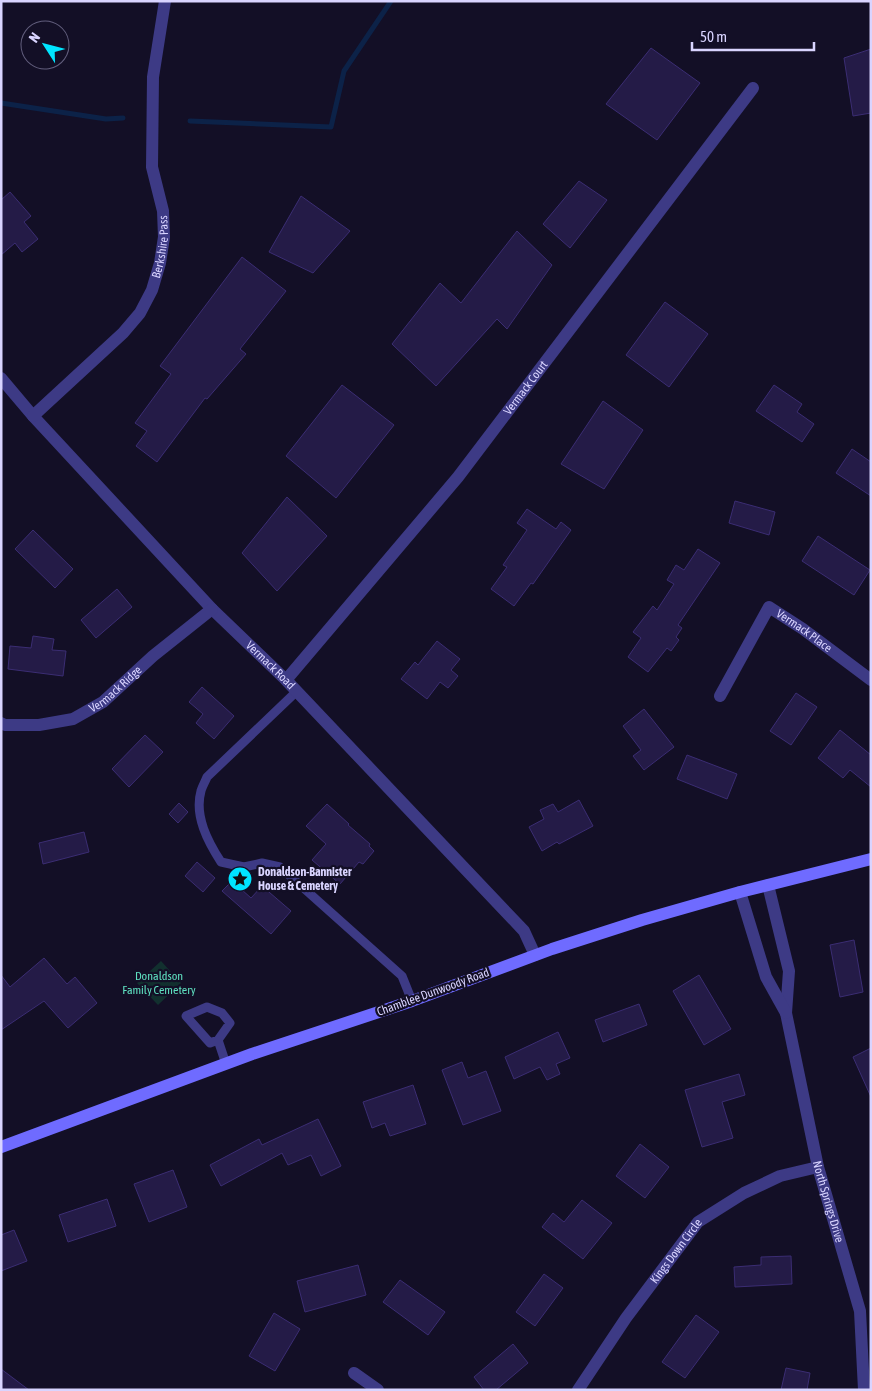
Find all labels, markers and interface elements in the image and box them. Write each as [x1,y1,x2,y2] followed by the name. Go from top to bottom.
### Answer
[20,20,70,70] north arrow
[692,20,814,52] scale bar
[700,28,727,45] text: 50 m
[26,29,43,45] text: N
[149,215,171,280] street label: Berkshire Pass
[501,358,551,417] street label: Vermack Court
[774,607,835,655] street label: Vermack Place
[243,638,298,692] street label: Vermack Road
[87,663,145,715] street label: Vermack Ridge
[258,865,352,893] place label: Donaldson-Bannister House & Cemetery
[227,866,253,892] place icon: Donaldson-Bannister House & Cemetery
[375,965,491,1019] street label: Chamblee Dunwoody Road
[122,969,196,997] park label: Donaldson Family Cemetery
[810,1160,847,1244] street label: North Springs Drive
[647,1216,705,1286] street label: Kings Down Circle

